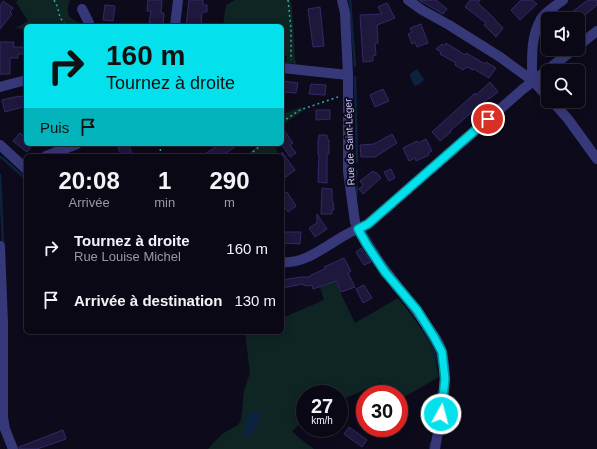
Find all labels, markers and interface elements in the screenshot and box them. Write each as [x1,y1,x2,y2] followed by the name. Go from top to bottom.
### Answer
[541,12,585,108] map controls
[541,12,585,56] button: sound
[40,40,92,92] icon: right
[106,40,185,71] text: 160 m
[541,64,585,108] button: search
[106,73,235,93] text: Tournez à droite
[342,98,357,186] street label: Rue de Saint-Léger
[471,102,505,136] pin
[477,108,499,130] icon: arrive
[77,116,99,138] icon: arrive
[40,119,69,136] text: Puis
[58,167,120,194] text: 20:08
[158,167,171,194] text: 1
[210,167,250,194] text: 290
[68,195,110,210] text: Arrivée
[154,195,175,210] text: min
[224,195,235,210] text: m
[74,232,190,249] text: Tournez à droite
[40,237,62,259] icon: right
[226,240,268,257] text: 160 m
[74,249,181,264] text: Rue Louise Michel
[40,289,62,311] icon: arrive
[74,292,222,309] text: Arrivée à destination
[234,292,276,309] text: 130 m
[356,385,408,437] speed limit sign: 30
[420,393,462,435] position arrow
[311,395,333,417] text: 27
[311,415,333,426] text: km/h

